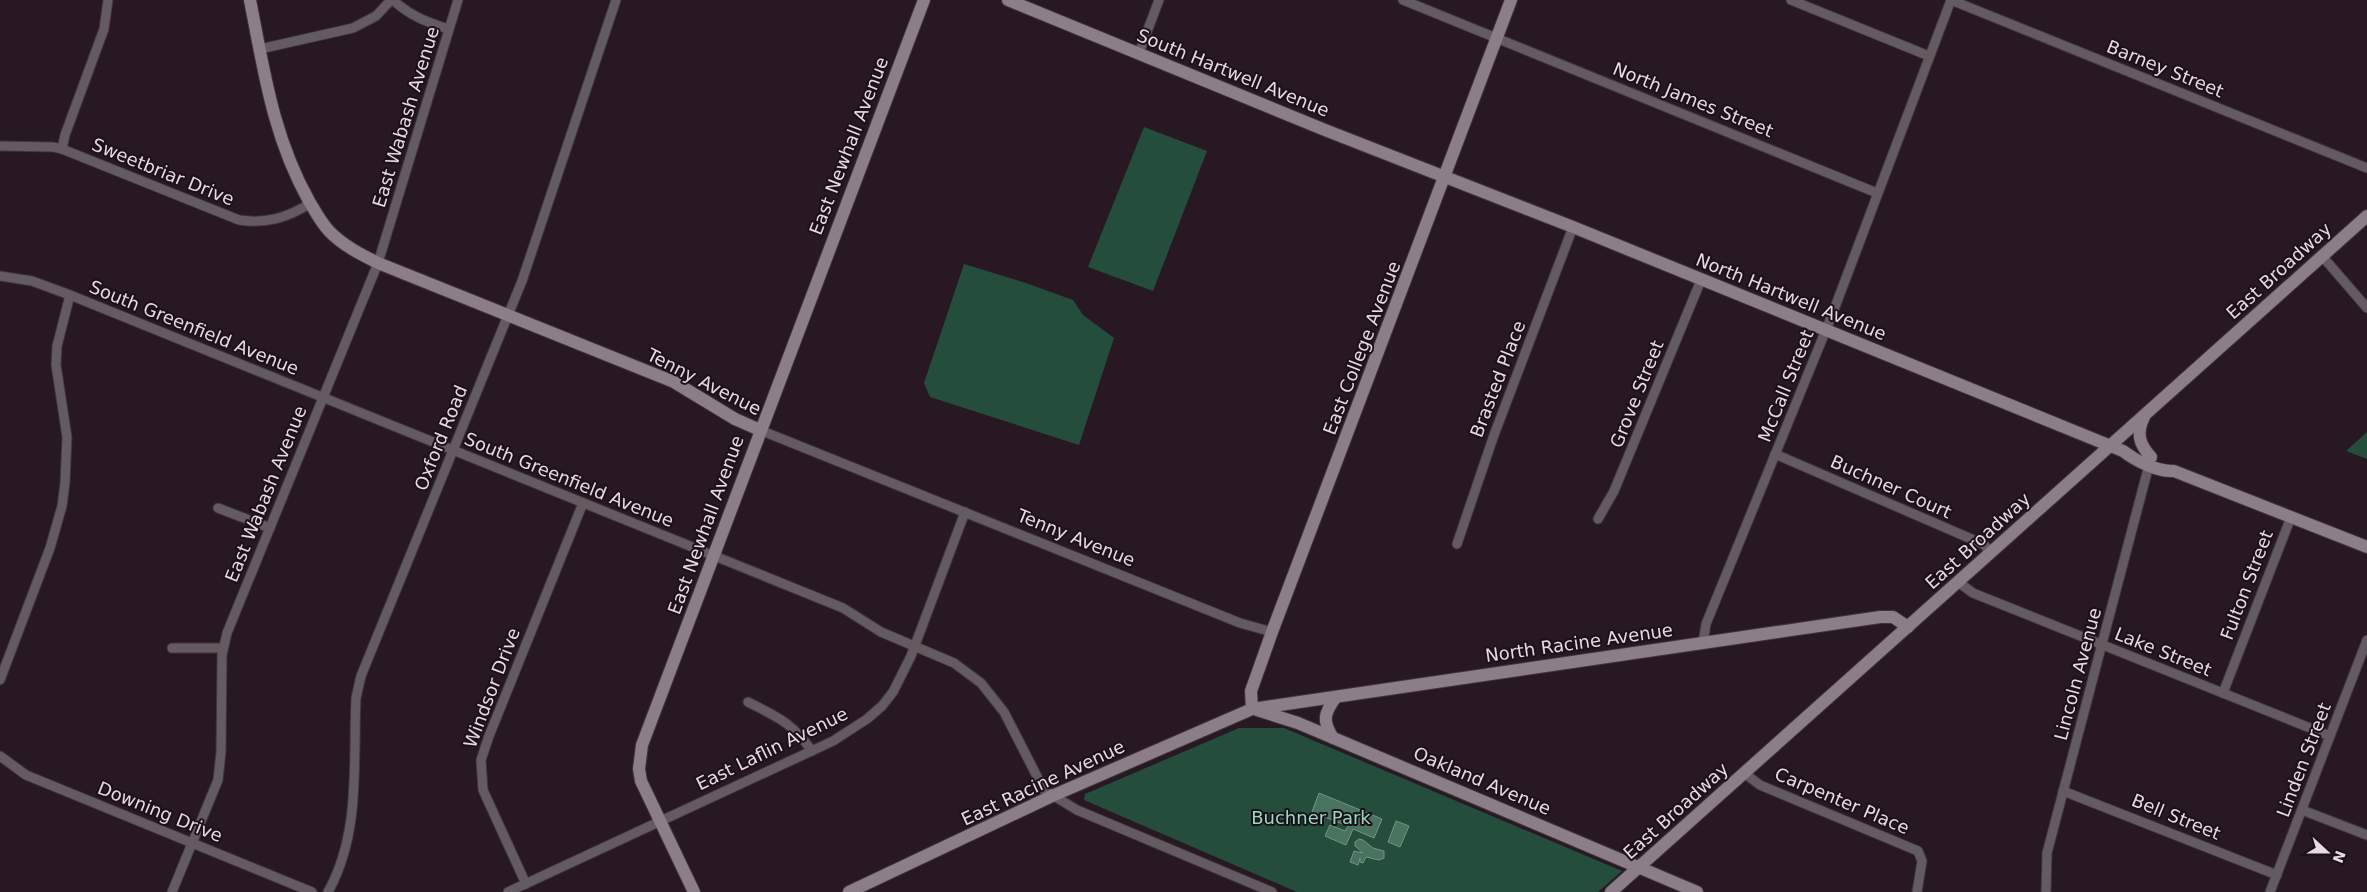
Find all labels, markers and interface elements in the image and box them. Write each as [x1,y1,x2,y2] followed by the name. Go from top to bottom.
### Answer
[368,24,443,210] street label: East Wabash Avenue
[1134,24,1332,121] street label: South Hartwell Avenue
[2104,36,2227,102] street label: Barney Street
[805,54,892,238] street label: East Newhall Avenue
[1610,58,1776,141] street label: North James Street
[89,133,237,210] street label: Sweetbriar Drive
[2222,218,2336,323] street label: East Broadway
[1693,249,1889,344] street label: North Hartwell Avenue
[1319,258,1404,438] street label: East College Avenue
[86,276,302,379] street label: South Greenfield Avenue
[1466,318,1529,440] street label: Brasted Place
[1753,327,1818,445] street label: McCall Street
[1605,337,1668,451] street label: Grove Street
[643,343,765,419] street label: Tenny Avenue
[410,382,471,493] street label: Oxford Road
[221,403,310,585] street label: East Wabash Avenue
[461,428,677,531] street label: South Greenfield Avenue
[663,433,748,617] street label: East Newhall Avenue
[1827,450,1955,523] street label: Buchner Court
[1921,488,2035,593] street label: East Broadway
[1013,504,1138,571] street label: Tenny Avenue
[2216,527,2277,643] street label: Fulton Street
[2050,605,2105,742] street label: Lincoln Avenue
[1484,619,1674,666] street label: North Racine Avenue
[2112,623,2215,680] street label: Lake Street
[459,625,524,751] street label: Windsor Drive
[2272,700,2335,820] street label: Linden Street
[693,703,851,794] street label: East Laflin Avenue
[958,735,1128,830] street label: East Racine Avenue
[1410,742,1554,819] street label: Oakland Avenue
[1619,758,1733,863] street label: East Broadway
[1772,763,1913,838] street label: Carpenter Place
[95,777,226,846] street label: Downing Drive
[2129,789,2224,844] street label: Bell Street
[1251,807,1371,828] park label: Buchner Park
[2302,827,2352,877] north arrow
[2330,848,2349,865] text: N

